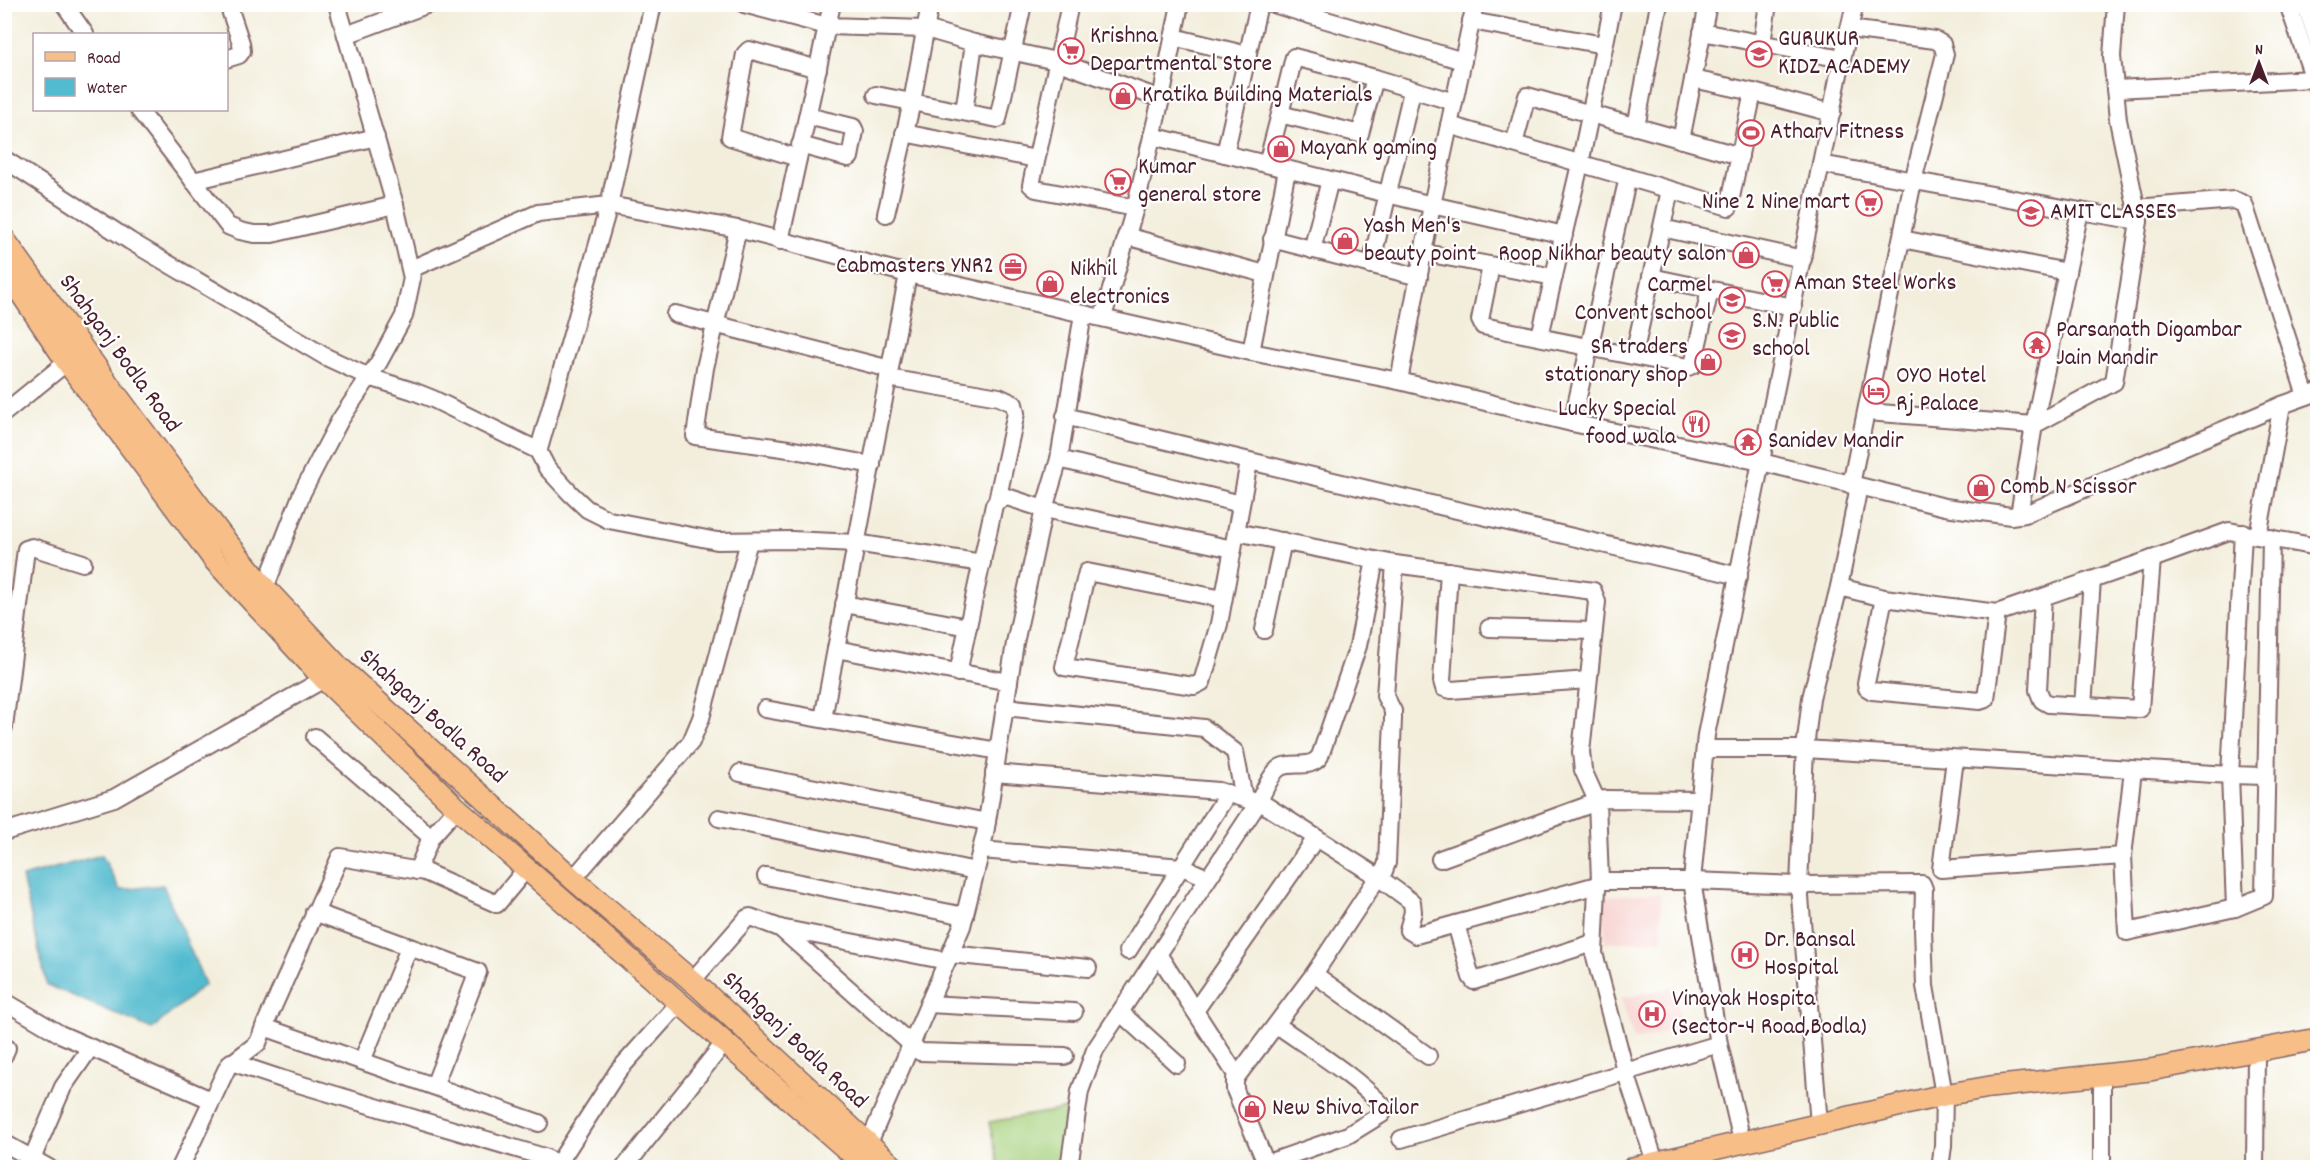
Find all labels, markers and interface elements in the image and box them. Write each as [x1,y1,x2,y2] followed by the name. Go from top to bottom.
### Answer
[1090,20,1272,82] place label: Krishna Departmental Store
[1778,23,1910,85] place label: GURUKUR KIDZ ACADEMY
[33,33,228,111] legend
[2229,33,2289,93] north arrow
[1056,36,1086,66] supermarket icon: Krishna Departmental Store
[1744,39,1774,69] school or university icon: GURUKUR KIDZ ACADEMY
[2255,39,2263,62] text: N
[87,47,121,72] text: Road
[87,77,127,102] text: Water
[1142,79,1373,113] place label: Kratika Building Materials
[1108,81,1138,111] shop icon: Kratika Building Materials
[1770,116,1904,150] place label: Atharv Fitness
[1736,118,1766,148] sports icon: Atharv Fitness
[1300,132,1437,166] place label: Mayank gaming
[1266,134,1296,164] shop icon: Mayank gaming
[1138,151,1261,213] place label: Kumar general store
[1103,167,1133,197] supermarket icon: Kumar general store
[1702,186,1850,220] place label: Nine 2 Nine mart
[1854,188,1884,218] supermarket icon: Nine 2 Nine mart
[2050,196,2177,230] place label: AMIT CLASSES
[2016,198,2046,228] school or university icon: AMIT CLASSES
[1364,210,1477,272] place label: Yash Men's beauty point
[1330,226,1360,256] shop icon: Yash Men's beauty point
[1498,238,1726,272] place label: Roop Nikhar beauty salon
[1731,240,1761,270] shop icon: Roop Nikhar beauty salon
[836,250,994,284] place label: Cabmasters YNR2
[998,252,1028,282] office icon: Cabmasters YNR2
[1070,253,1170,315] place label: Nikhil electronics
[1794,267,1957,301] place label: Aman Steel Works
[50,268,188,440] street label: Shahganj Bodla Road
[1035,269,1065,299] shop icon: Nikhil electronics
[1575,269,1712,331] place label: Carmel Convent school
[1760,269,1790,299] supermarket icon: Aman Steel Works
[1717,285,1747,315] school or university icon: Carmel Convent school
[1752,305,1839,367] place label: S.N. Public school
[2056,314,2242,376] place label: Parsanath Digambar Jain Mandir
[1717,321,1747,351] school or university icon: S.N. Public school
[2022,330,2052,360] temple icon: Parsanath Digambar Jain Mandir
[1545,331,1688,393] place label: SR traders stationary shop
[1693,347,1723,377] shop icon: SR traders stationary shop
[1896,360,1986,422] place label: OYO Hotel Rj Palace
[1861,376,1891,406] hotel icon: OYO Hotel Rj Palace
[1558,393,1677,455] place label: Lucky Special food wala
[1681,409,1711,439] restaurant icon: Lucky Special food wala
[1768,425,1904,459] place label: Sanidev Mandir
[1733,427,1763,457] temple icon: Sanidev Mandir
[2000,471,2137,505] place label: Comb N Scissor
[1966,473,1996,503] shop icon: Comb N Scissor
[350,641,514,793] street label: Shahganj Bodla Road
[1764,924,1856,986] place label: Dr. Bansal Hospital
[1730,940,1760,970] hospital icon: Dr. Bansal Hospital
[713,964,875,1118] street label: Shahganj Bodla Road
[1672,983,1867,1045] place label: Vinayak Hospita (Sector-4 Road,Bodla)
[1637,999,1667,1029] hospital icon: Vinayak Hospita (Sector-4 Road,Bodla)
[1272,1092,1419,1126] place label: New Shiva Tailor
[1237,1094,1267,1124] shop icon: New Shiva Tailor

